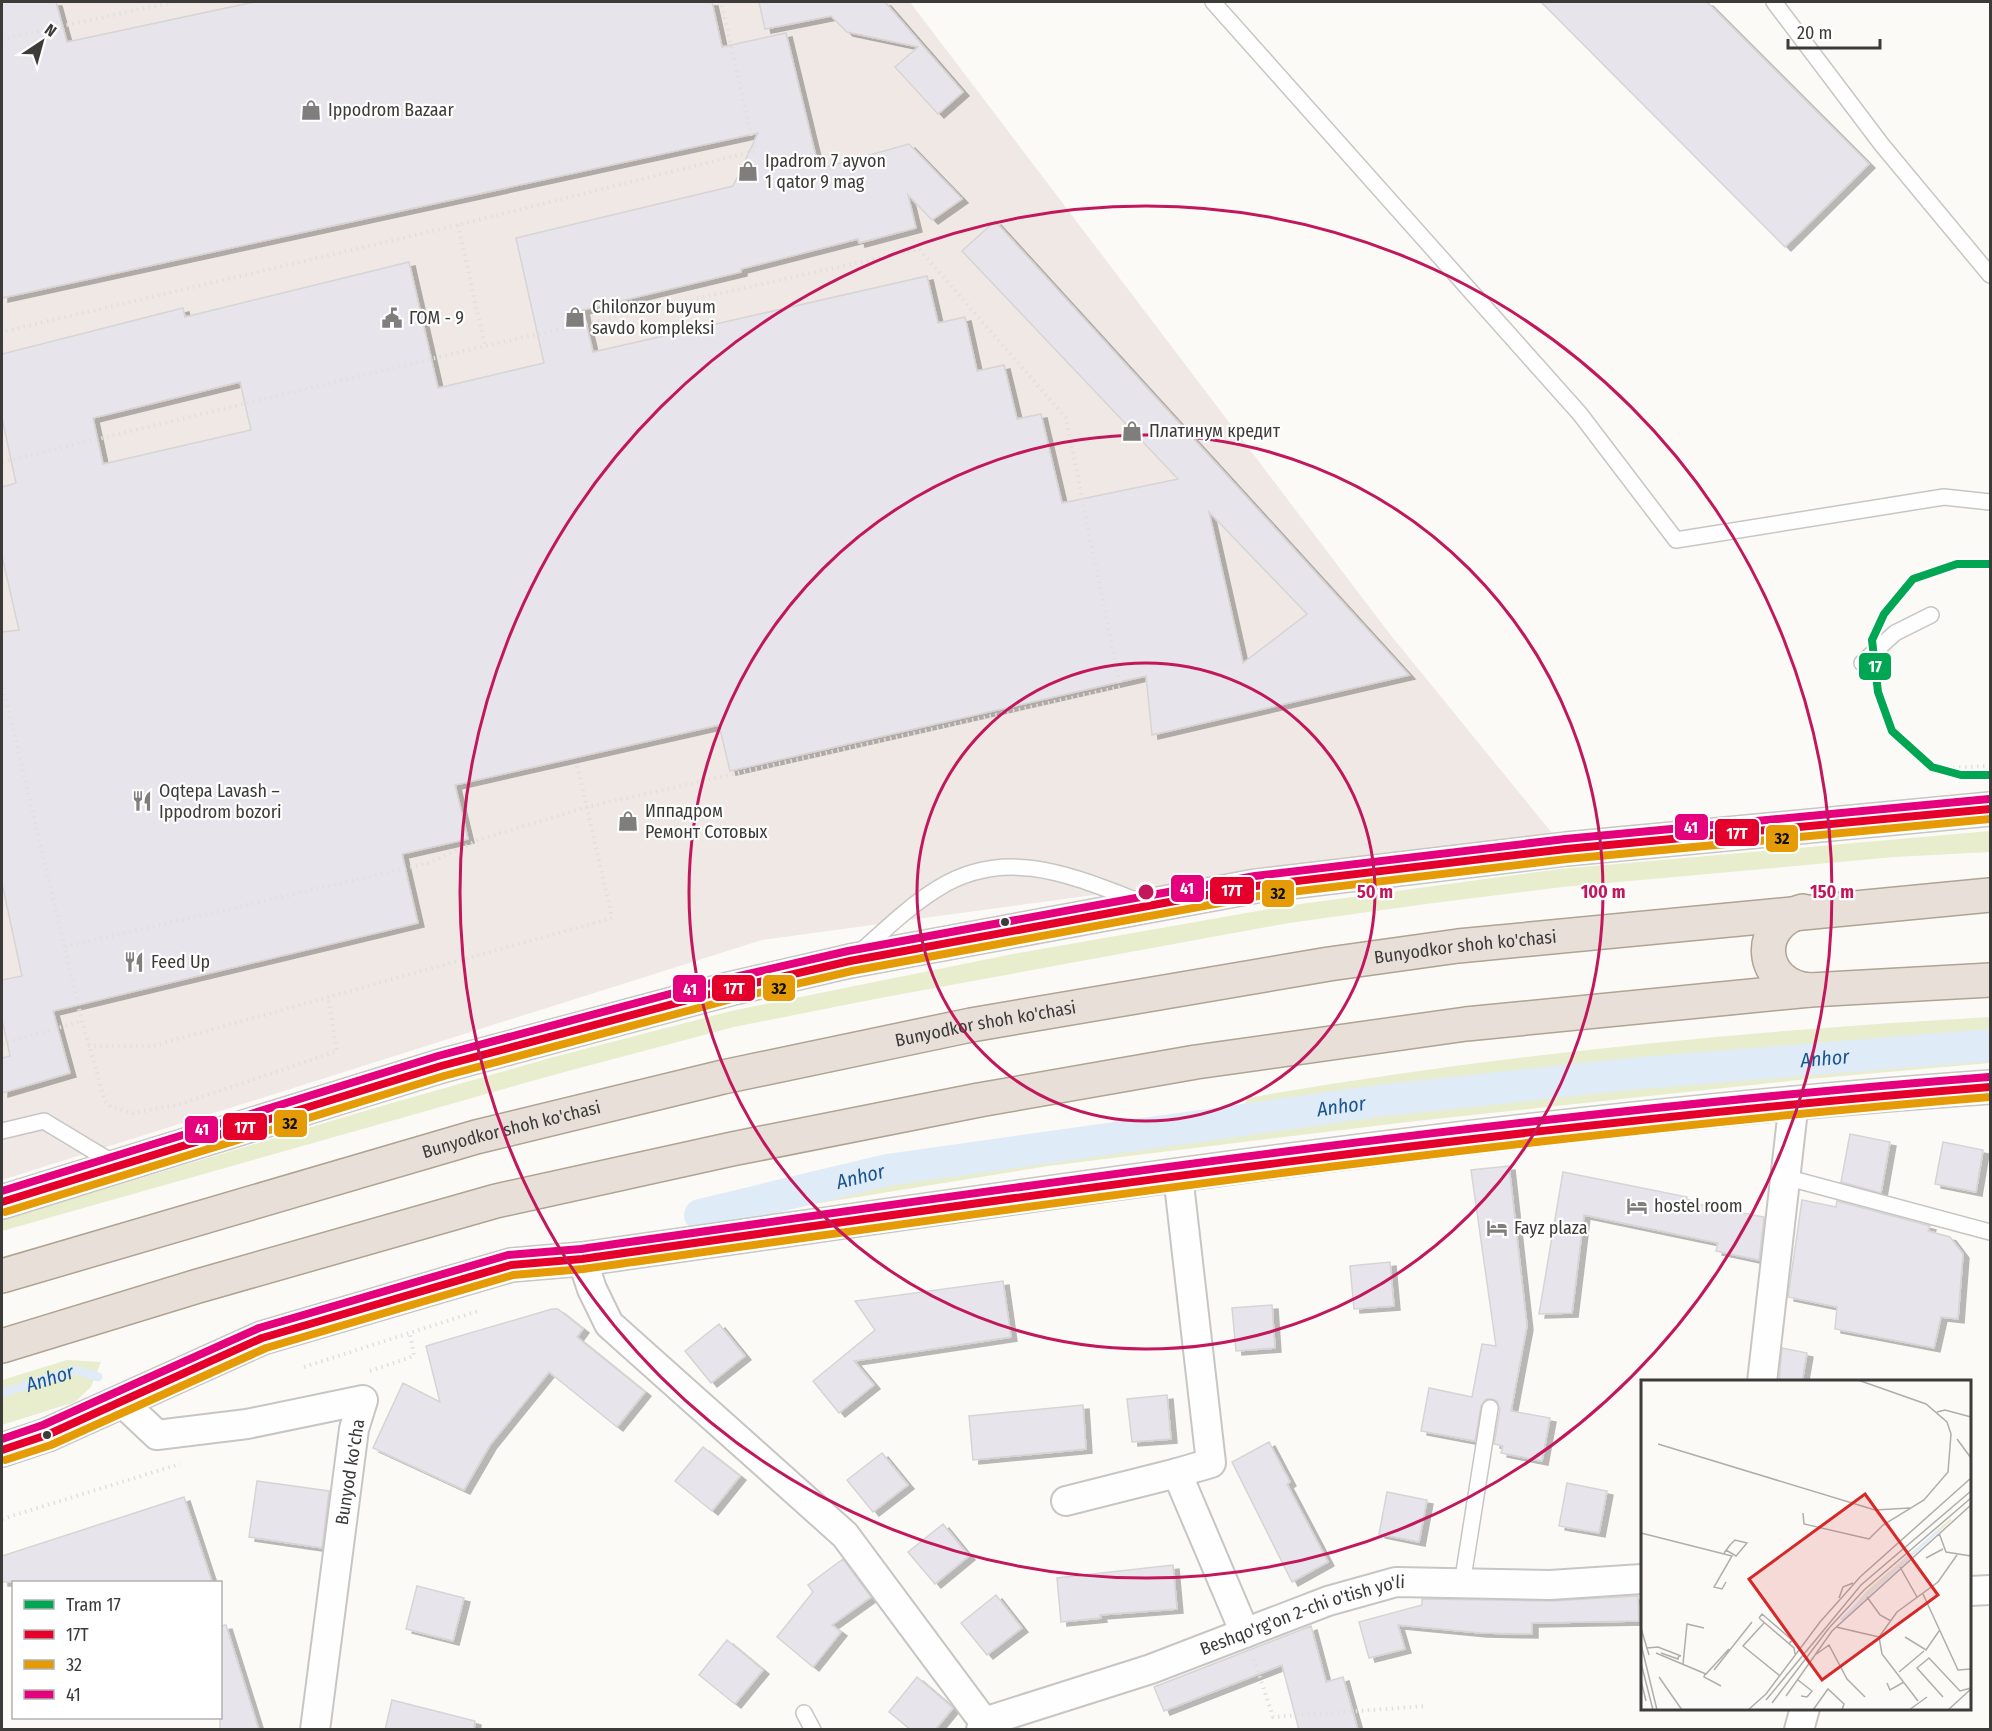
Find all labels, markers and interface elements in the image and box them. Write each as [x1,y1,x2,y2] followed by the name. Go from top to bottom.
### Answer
[12,12,72,72] north arrow
[1788,12,1880,50] scale bar
[41,20,60,41] text: N
[1797,22,1832,44] text: 20 m
[299,98,323,122] shop icon: Ippodrom Bazaar
[328,99,454,121] place label: Ippodrom Bazaar
[765,150,886,193] place label: Ipadrom 7 ayvon 1 qator 9 mag
[736,159,760,183] shop icon: Ipadrom 7 ayvon 1 qator 9 mag
[592,296,716,339] place label: Chilonzor buyum savdo kompleksi
[563,305,587,329] shop icon: Chilonzor buyum savdo kompleksi
[380,306,404,330] public building icon: ГОМ - 9
[409,307,464,329] place label: ГОМ - 9
[1120,419,1144,443] shop icon: Платинум кредит
[1149,420,1281,442] place label: Платинум кредит
[1858,652,1892,681] line badge: 17
[1868,657,1882,676] text: 17
[159,780,282,823] place label: Oqtepa Lavash – Ippodrom bozori
[130,789,154,813] restaurant icon: Oqtepa Lavash – Ippodrom bozori
[645,800,767,843] place label: Иппадром Ремонт Сотовых
[616,809,640,833] shop icon: Иппадром Ремонт Сотовых
[1674,813,1709,841] line badge: 41
[1684,818,1698,837] text: 41
[1714,818,1760,847] line badge: 17T
[1726,824,1748,843] text: 17T
[1765,824,1799,853] line badge: 32
[1774,829,1790,848] text: 32
[1170,874,1205,903] line badge: 41
[1209,876,1255,905] line badge: 17T
[1180,879,1194,898] text: 41
[1261,879,1295,908] line badge: 32
[1221,881,1243,900] text: 17T
[1357,881,1393,903] text: 50 m
[1581,881,1625,903] text: 100 m
[1810,881,1854,903] text: 150 m
[1136,882,1156,902] centre of rings
[1270,884,1286,903] text: 32
[999,916,1011,928] unlabelled marker
[1373,926,1557,969] street label: Bunyodkor shoh ko'chasi
[122,950,146,974] restaurant icon: Feed Up
[151,951,210,973] place label: Feed Up
[672,974,707,1003] line badge: 41
[711,974,756,1002] line badge: 17T
[762,974,796,1002] line badge: 32
[723,979,745,998] text: 17T
[771,979,787,998] text: 32
[683,980,697,999] text: 41
[893,996,1078,1052] street label: Bunyodkor shoh ko'chasi
[1799,1044,1851,1072] water label: Anhor
[1314,1091,1368,1122] water label: Anhor
[419,1096,603,1163] street label: Bunyodkor shoh ko'chasi
[273,1109,308,1138] line badge: 32
[222,1112,268,1141] line badge: 17T
[282,1114,298,1133] text: 32
[184,1115,219,1144] line badge: 41
[234,1118,256,1137] text: 17T
[195,1120,209,1139] text: 41
[833,1159,888,1194] water label: Anhor
[1625,1194,1649,1218] hotel icon: hostel room
[1654,1195,1743,1217] place label: hostel room
[1485,1216,1509,1240] hotel icon: Fayz plaza
[1514,1217,1588,1239] place label: Fayz plaza
[22,1359,78,1397] water label: Anhor
[1641,1380,1971,1710] inset map
[331,1417,369,1527] street label: Bunyod ko'cha
[41,1429,53,1441] unlabelled marker
[1197,1571,1405,1660] street label: Beshqo'rg'on 2-chi o'tish yo'li
[12,1581,222,1719] legend
[66,1594,121,1616] text: Tram 17
[66,1624,89,1646] text: 17T
[66,1654,82,1676] text: 32
[66,1684,81,1706] text: 41

